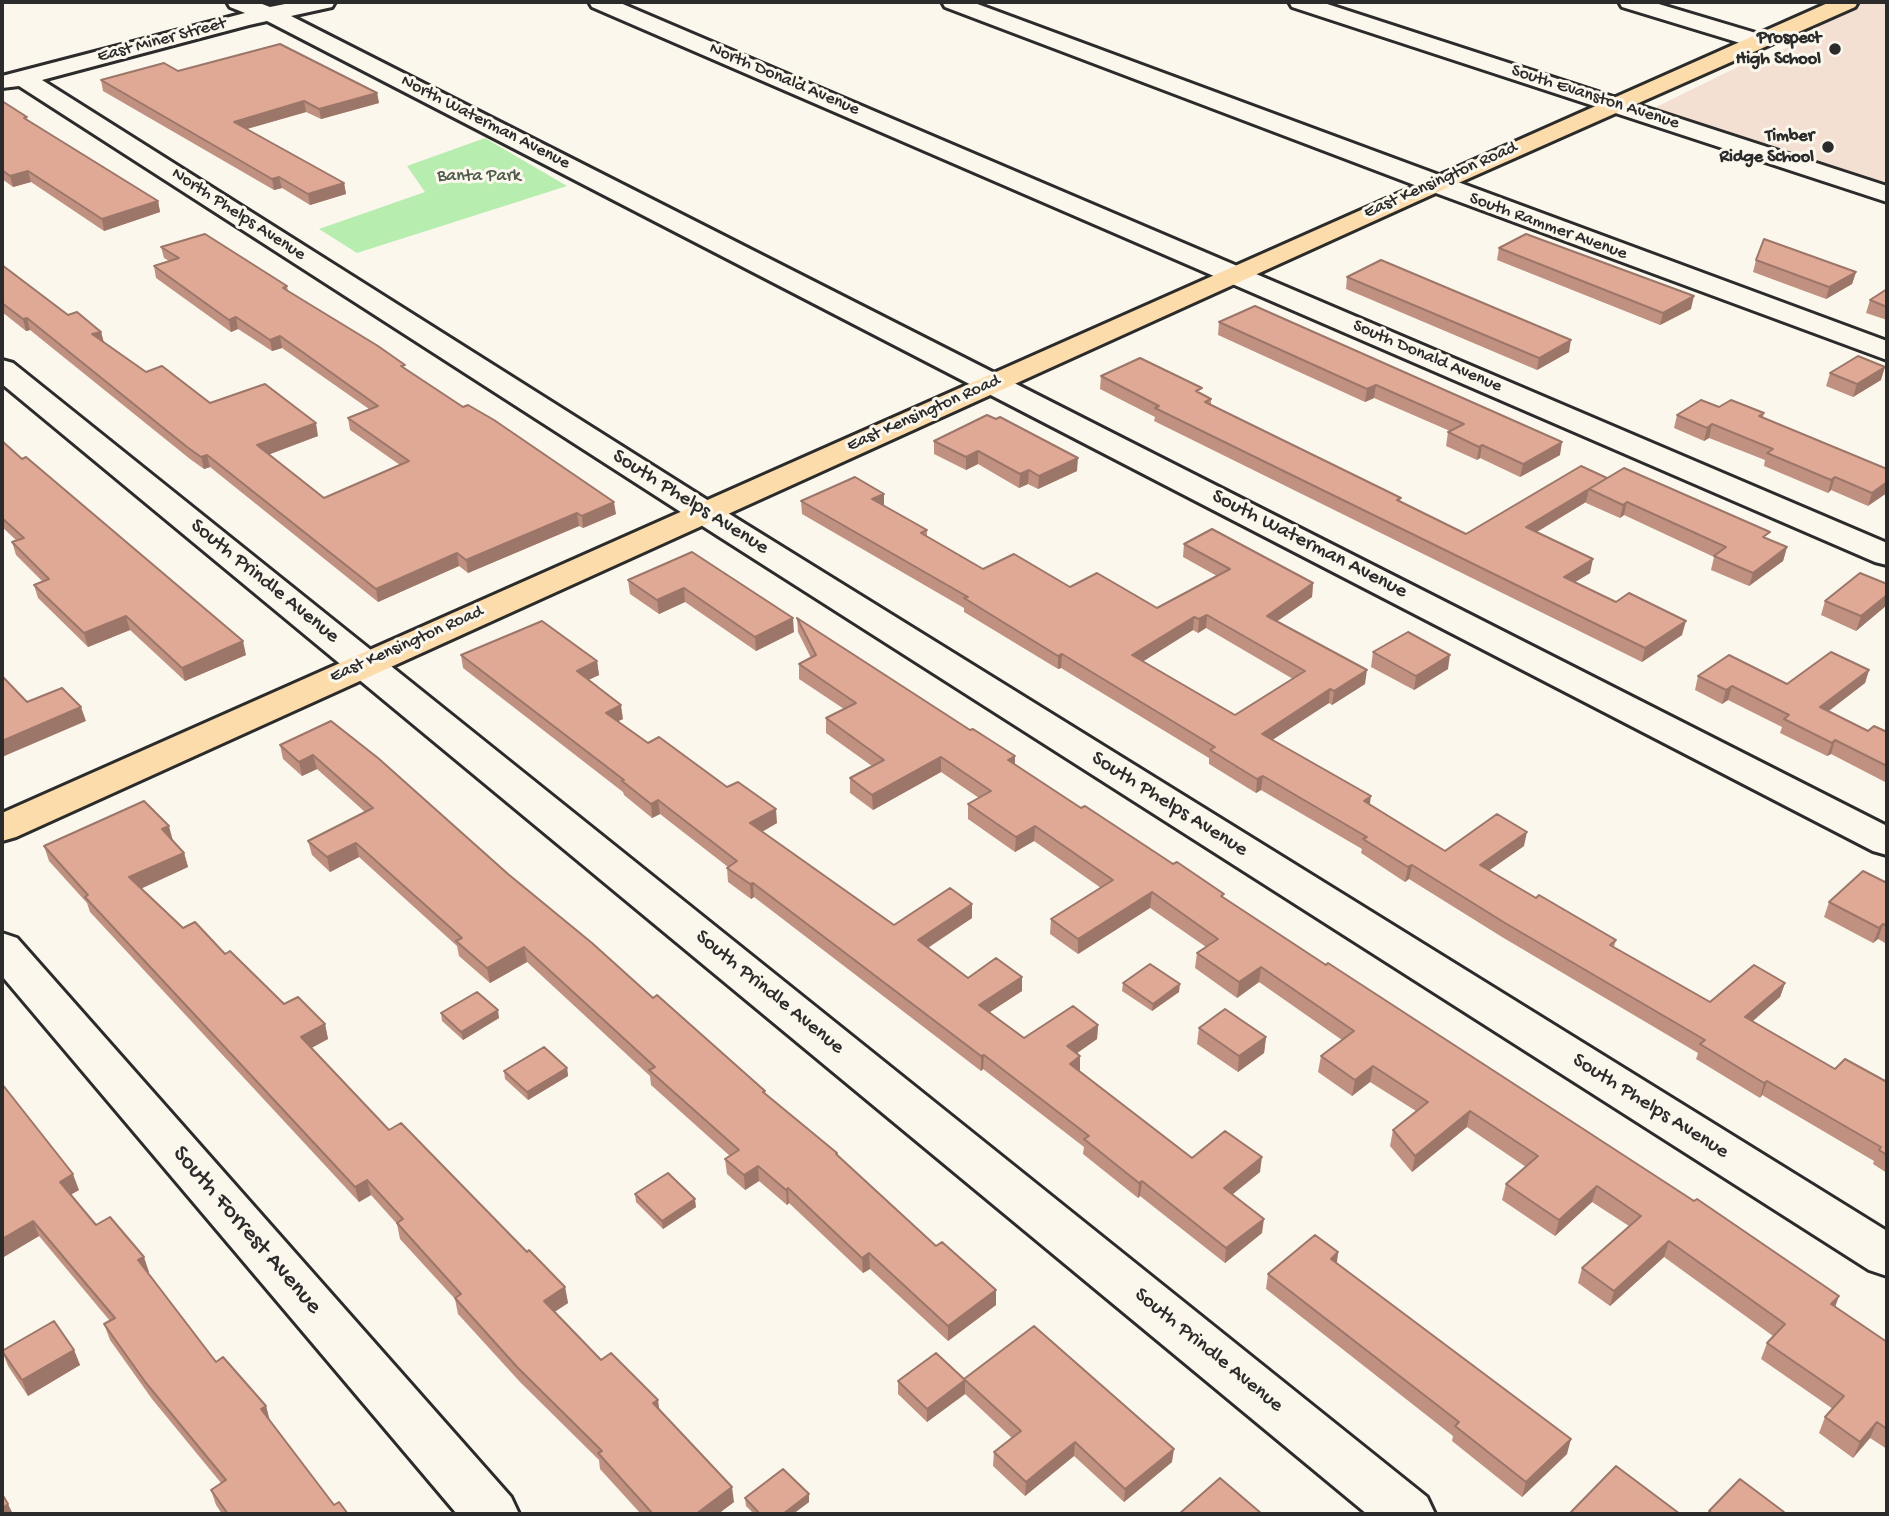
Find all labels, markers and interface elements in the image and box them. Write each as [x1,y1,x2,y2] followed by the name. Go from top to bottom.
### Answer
[95,13,229,69] street label: East Miner Street
[1736,28,1821,70] place label: Prospect High School
[706,39,862,121] street label: North Donald Avenue
[1827,41,1843,57] marker: Prospect High School
[1508,61,1682,135] street label: South Evanston Avenue
[397,71,573,175] street label: North Waterman Avenue
[1720,126,1814,168] place label: Timber Ridge School
[1361,138,1521,224] street label: East Kensington Road
[1820,139,1836,155] marker: Timber Ridge School
[167,164,309,266] street label: North Phelps Avenue
[437,166,521,188] park label: Banta Park
[1466,188,1630,266] street label: South Rammer Avenue
[1349,316,1505,398] street label: South Donald Avenue
[844,371,1004,457] street label: East Kensington Road
[607,445,773,561] street label: South Phelps Avenue
[1207,485,1411,605] street label: South Waterman Avenue
[184,514,344,650] street label: South Prindle Avenue
[327,602,487,688] street label: East Kensington Road
[1086,747,1252,863] street label: South Phelps Avenue
[689,925,849,1061] street label: South Prindle Avenue
[1567,1049,1733,1165] street label: South Phelps Avenue
[165,1141,327,1321] street label: South Forrest Avenue
[1128,1283,1288,1419] street label: South Prindle Avenue

